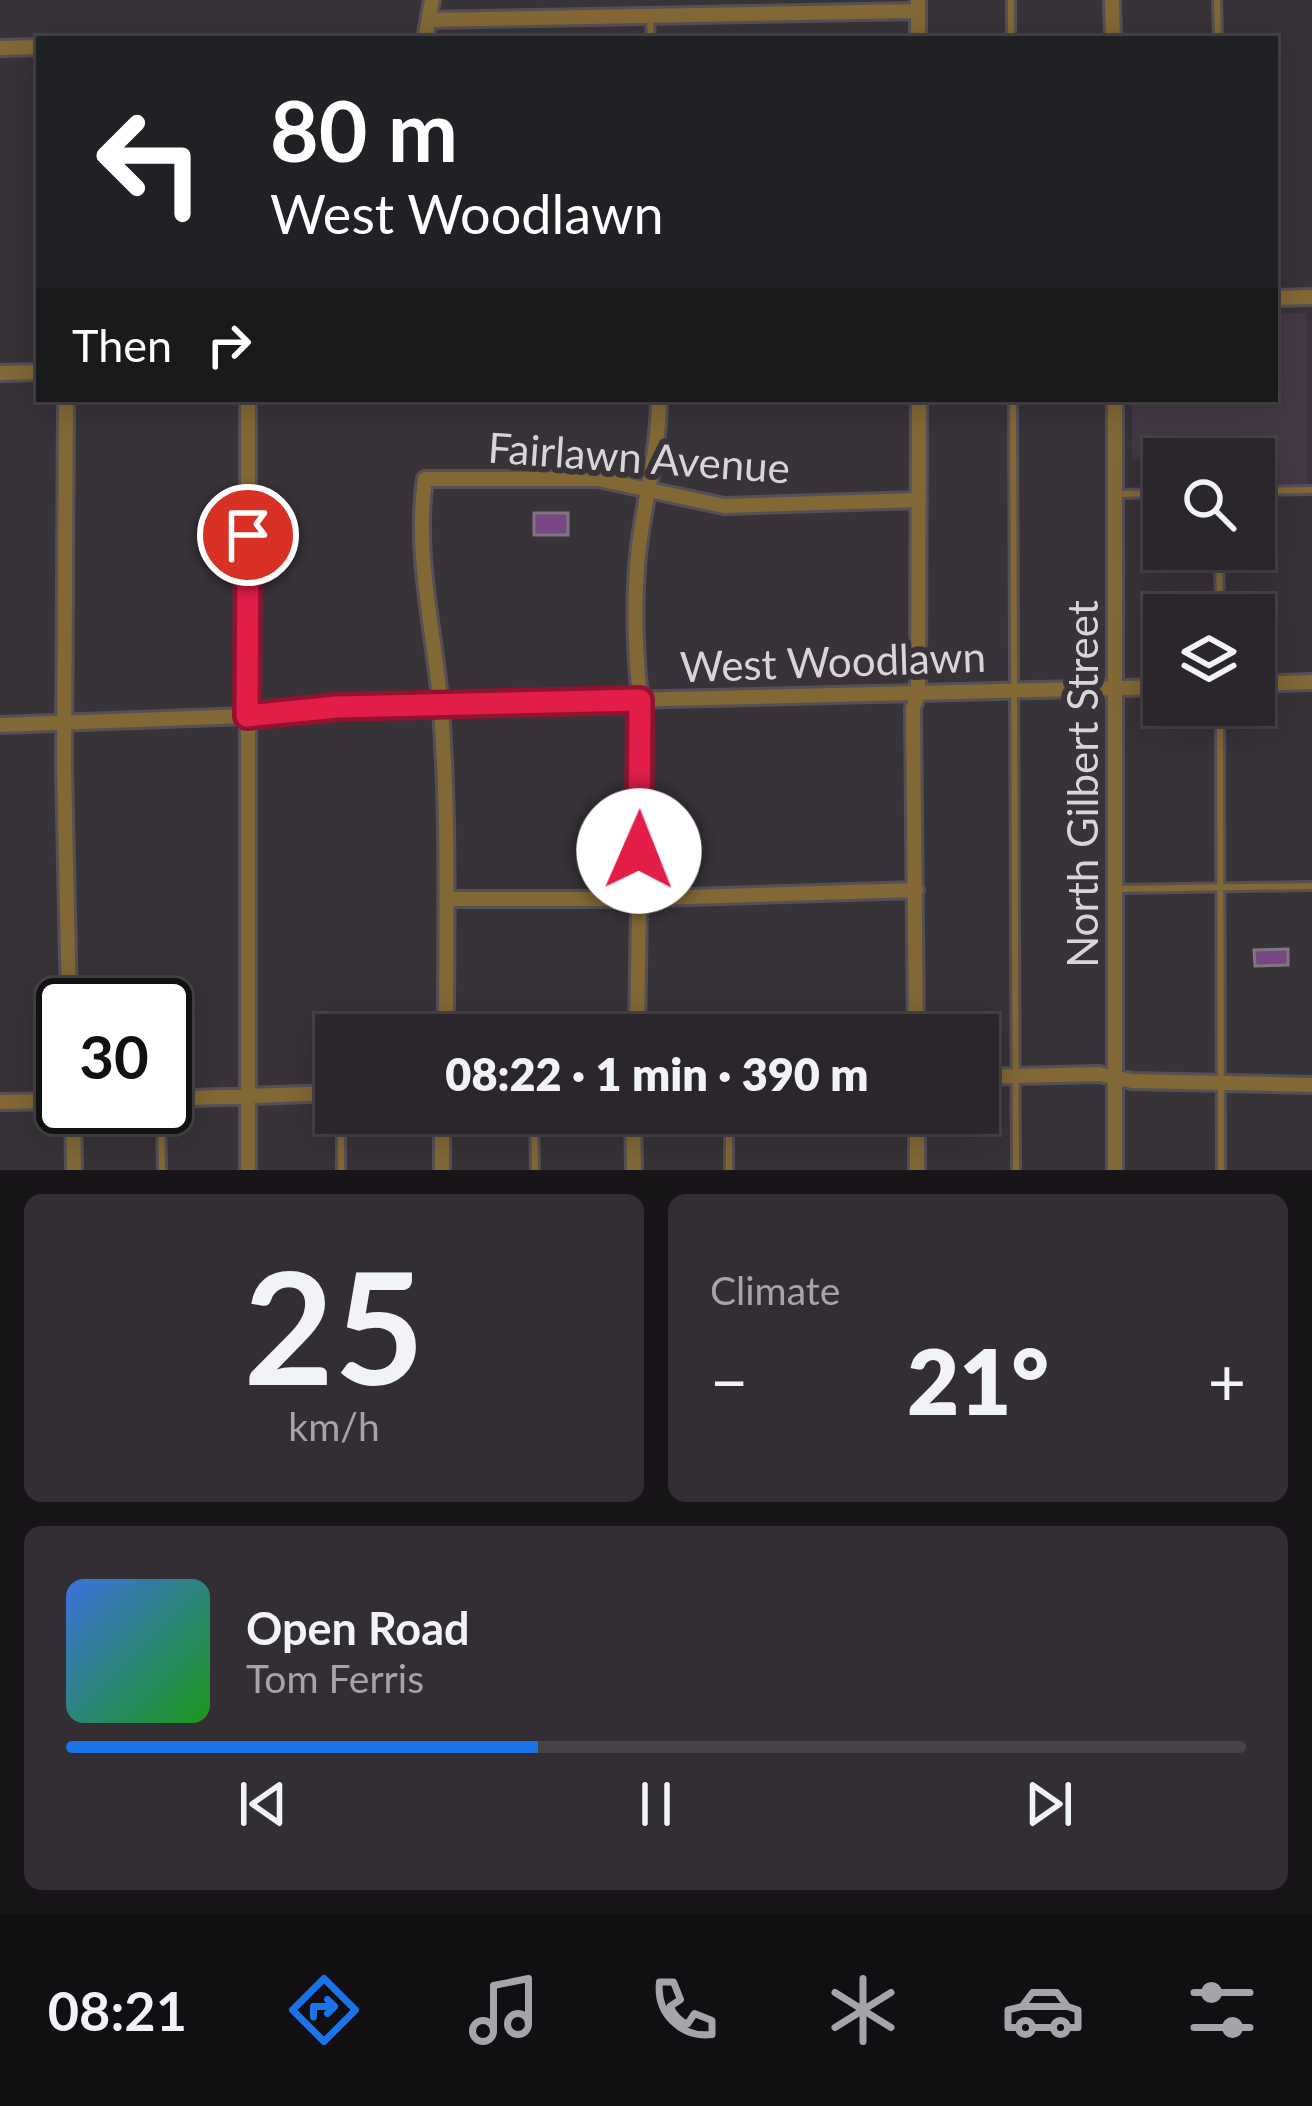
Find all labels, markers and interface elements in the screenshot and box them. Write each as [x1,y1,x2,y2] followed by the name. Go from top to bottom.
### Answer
[270,79,458,180] text: 80 m
[72,84,228,240] icon: left
[270,181,664,246] text: West Woodlawn
[196,312,262,378] icon: right
[72,318,172,372] text: Then
[486,422,792,492] street label: Fairlawn Avenue
[1143,438,1275,726] map controls
[1143,438,1275,570] button: search
[197,484,299,586] pin
[215,502,281,568] icon: arrive
[1143,594,1275,726] button: layers
[1057,600,1107,968] street label: North Gilbert Street
[679,631,987,691] street label: West Woodlawn
[576,788,702,914] position arrow
[36,978,192,1134] speed limit sign: 30
[445,1047,869,1101] text: 08:22 · 1 min · 390 m
[244,1231,424,1418] text: 25
[710,1267,840,1313] text: Climate
[907,1326,1049,1434] text: 21°
[710,1341,748,1420] text: −
[1208,1341,1246,1420] text: +
[288,1403,380,1449] text: km/h
[246,1601,470,1655] text: Open Road
[246,1655,424,1701] text: Tom Ferris
[230,1771,296,1837] icon: previous
[623,1771,689,1837] icon: pause
[1016,1771,1082,1837] icon: next
[282,1968,366,2052] icon: directions
[462,1968,546,2052] icon: music
[642,1968,726,2052] icon: phone
[821,1968,905,2052] icon: climate
[1001,1968,1085,2052] icon: car
[1180,1968,1264,2052] icon: filters
[48,1978,187,2043] text: 08:21

